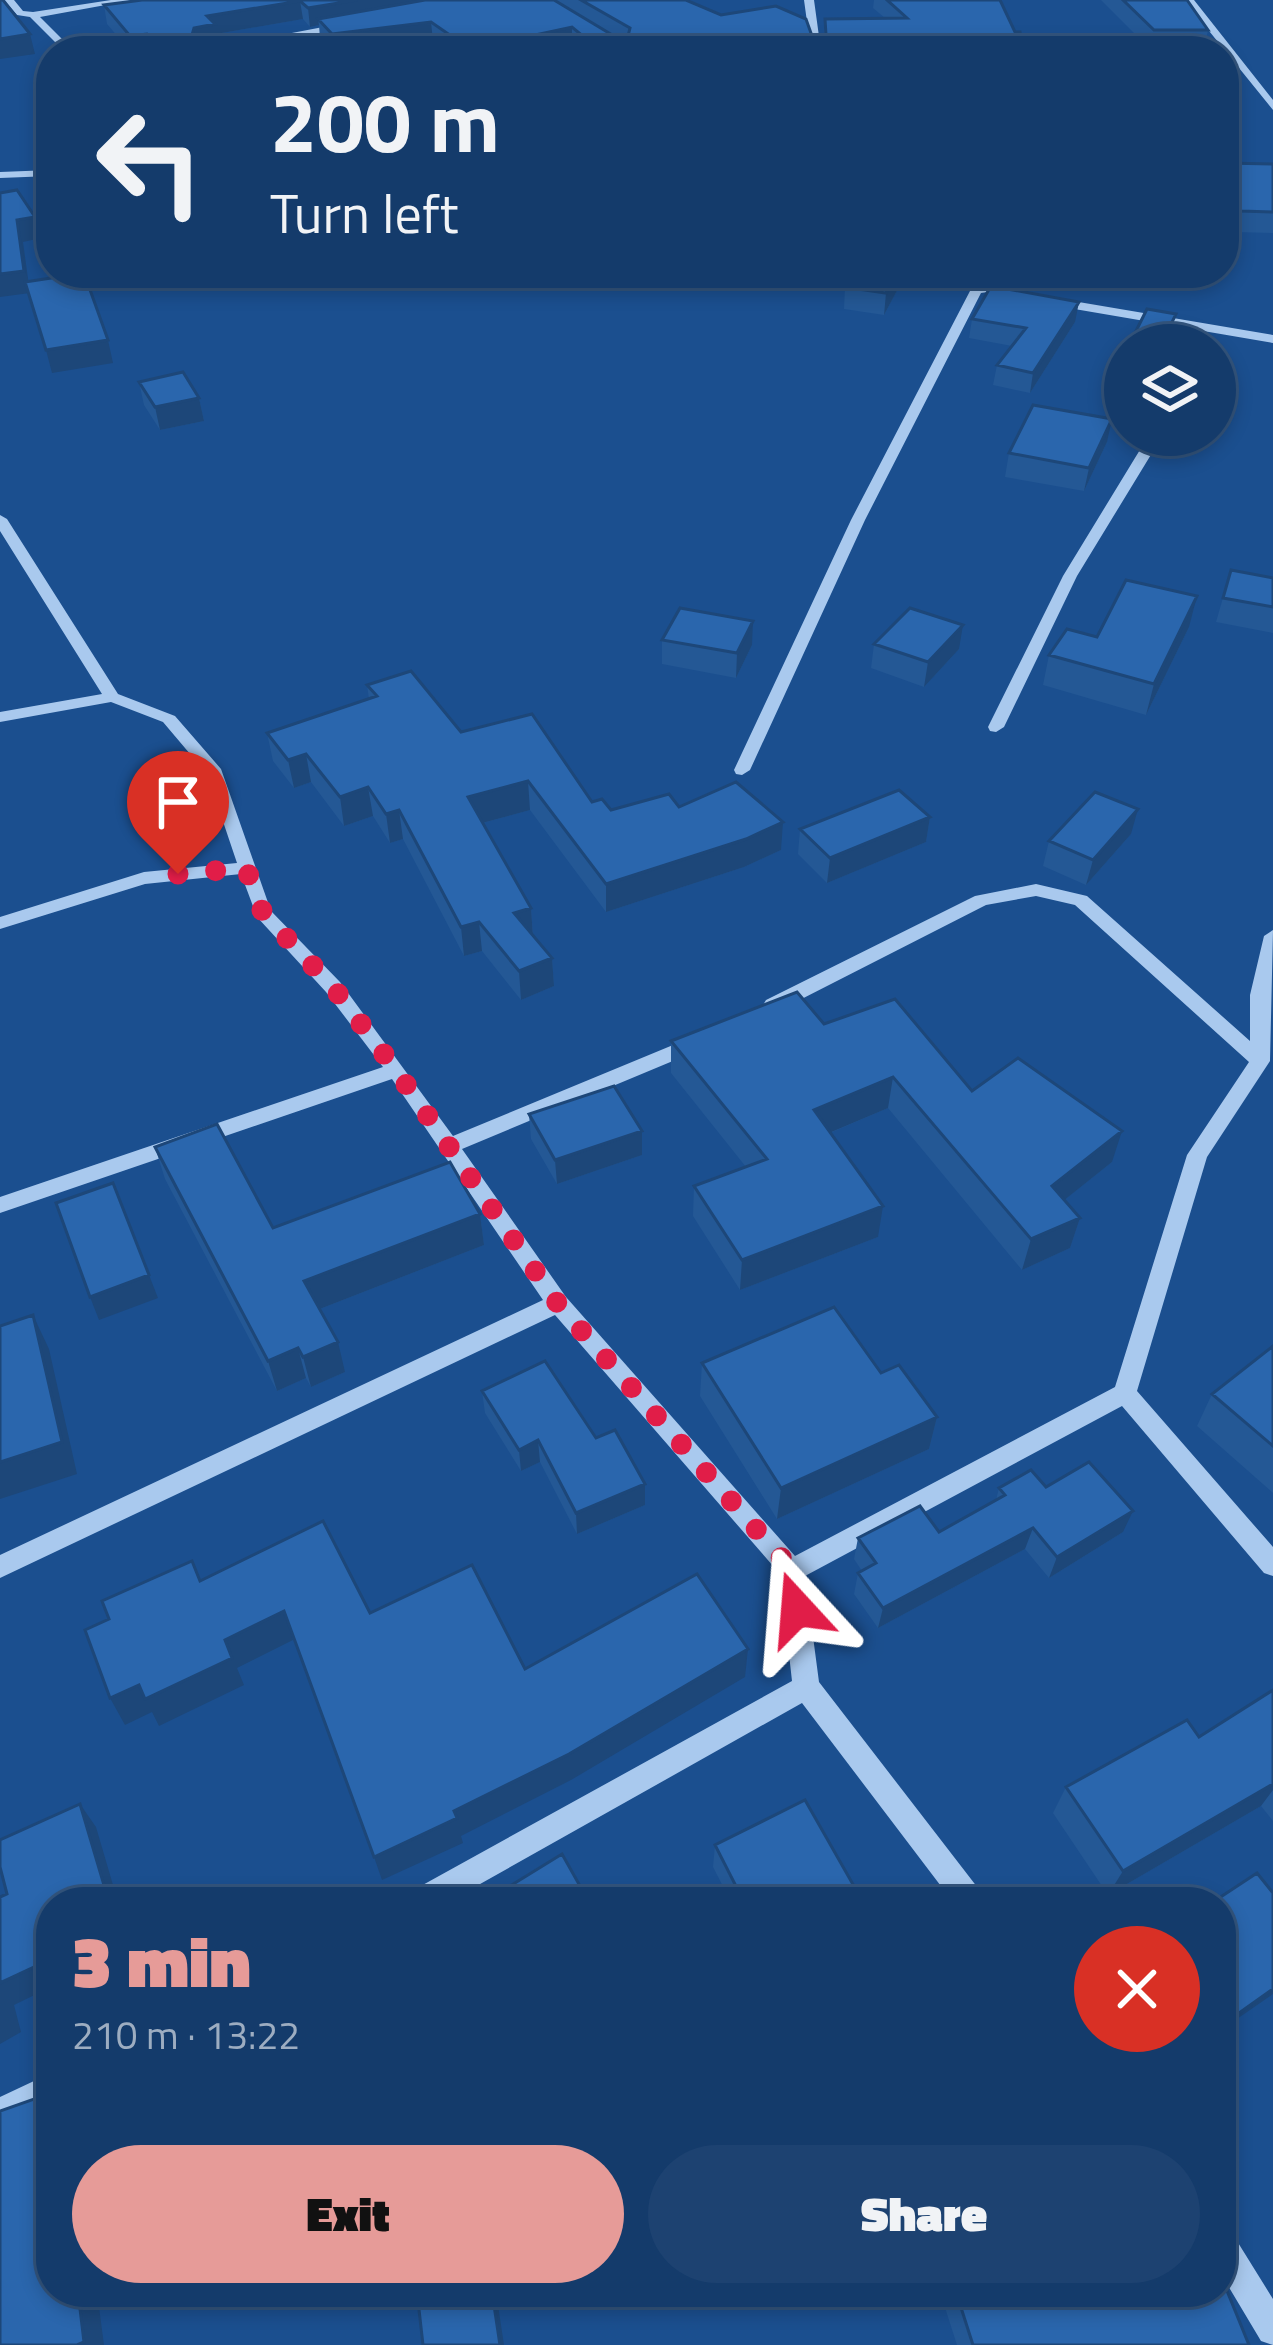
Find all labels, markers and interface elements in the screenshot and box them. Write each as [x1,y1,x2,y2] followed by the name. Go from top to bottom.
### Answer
[270,57,500,185] text: 200 m
[72,84,228,240] icon: left
[270,172,459,254] text: Turn left
[1104,324,1236,456] map controls
[1104,324,1236,456] button: layers
[127,751,229,874] pin
[145,769,211,835] icon: arrive
[734,1546,860,1672] position arrow
[72,1905,251,2015] text: 3 min
[1074,1926,1200,2052] button: close
[72,2005,300,2064] text: 210 m · 13:22
[72,2145,624,2283] button: Exit
[648,2145,1200,2283] button: Share

